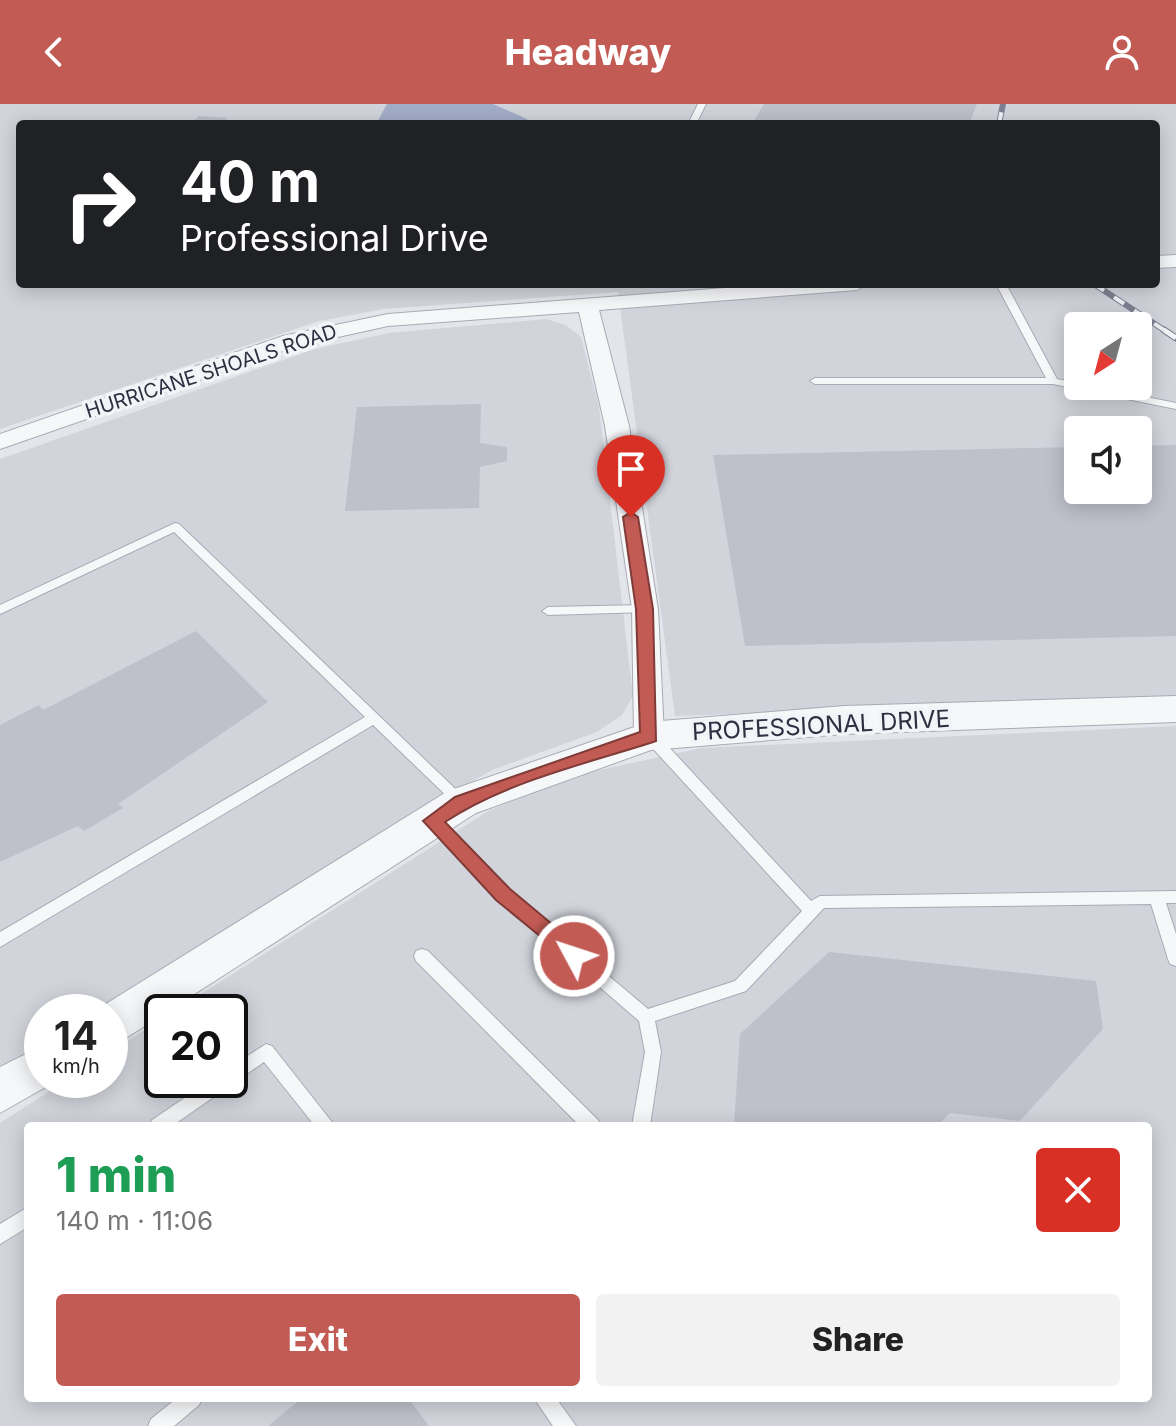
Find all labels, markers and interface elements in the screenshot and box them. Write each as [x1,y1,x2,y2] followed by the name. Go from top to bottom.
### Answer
[32,30,76,74] icon: back
[505,30,671,74] text: Headway
[1100,30,1144,74] icon: person
[180,148,320,216] text: 40 m
[48,152,152,256] icon: right
[180,216,489,260] text: Professional Drive
[1064,312,1152,400] north arrow
[1064,312,1152,504] map controls
[82,319,340,423] street label: HURRICANE SHOALS ROAD
[1064,416,1152,504] button: sound
[597,435,665,517] pin
[609,447,653,491] icon: arrive
[691,704,951,746] street label: PROFESSIONAL DRIVE
[532,914,616,998] position arrow
[144,994,248,1098] speed limit sign: 20
[54,1011,98,1060] text: 14
[52,1054,100,1078] text: km/h
[56,1145,176,1204] text: 1 min
[1036,1148,1120,1232] button: close
[56,1205,213,1236] text: 140 m · 11:06
[56,1294,580,1386] button: Exit
[596,1294,1120,1386] button: Share

